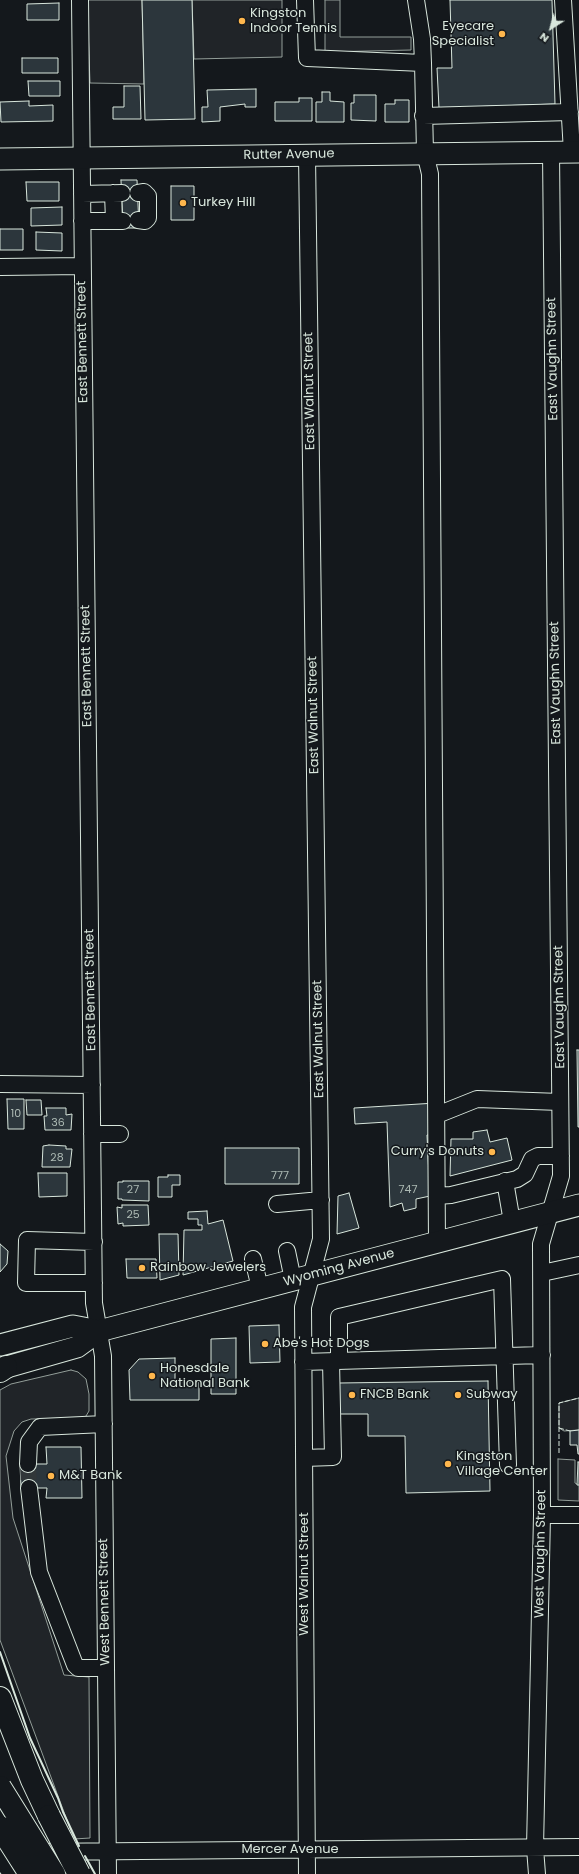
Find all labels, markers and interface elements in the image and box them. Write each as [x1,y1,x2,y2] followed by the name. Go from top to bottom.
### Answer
[250,6,337,37] place label: Kingston Indoor Tennis
[531,8,571,48] north arrow
[237,16,247,26] marker: Kingston Indoor Tennis
[432,19,494,50] place label: Eyecare Specialist
[497,29,507,39] marker: Eyecare Specialist
[536,29,552,47] text: N
[243,146,335,164] street label: Rutter Avenue
[191,195,255,211] place label: Turkey Hill
[178,198,188,208] marker: Turkey Hill
[74,281,92,403] street label: East Bennett Street
[544,297,562,421] street label: East Vaughn Street
[301,332,319,450] street label: East Walnut Street
[78,605,96,727] street label: East Bennett Street
[547,621,565,745] street label: East Vaughn Street
[305,656,323,774] street label: East Walnut Street
[82,929,100,1051] street label: East Bennett Street
[551,945,569,1069] street label: East Vaughn Street
[310,980,328,1098] street label: East Walnut Street
[11,1107,21,1121] house number: 10
[51,1116,65,1130] house number: 36
[391,1144,484,1160] place label: Curry's Donuts
[487,1147,497,1157] marker: Curry's Donuts
[50,1151,64,1165] house number: 28
[271,1169,289,1183] house number: 777
[127,1183,139,1197] house number: 27
[399,1183,417,1197] house number: 747
[126,1208,140,1222] house number: 25
[282,1246,396,1290] street label: Wyoming Avenue
[150,1260,266,1276] place label: Rainbow Jewelers
[137,1263,147,1273] marker: Rainbow Jewelers
[273,1336,370,1352] place label: Abe's Hot Dogs
[260,1339,270,1349] marker: Abe's Hot Dogs
[160,1361,250,1392] place label: Honesdale National Bank
[147,1371,157,1381] marker: Honesdale National Bank
[360,1387,429,1403] place label: FNCB Bank
[466,1387,518,1403] place label: Subway
[347,1390,357,1400] marker: FNCB Bank
[453,1390,463,1400] marker: Subway
[456,1449,548,1480] place label: Kingston Village Center
[443,1459,453,1469] marker: Kingston Village Center
[59,1468,122,1484] place label: M&T Bank
[46,1471,56,1481] marker: M&T Bank
[532,1490,550,1618] street label: West Vaughn Street
[297,1512,313,1636] street label: West Walnut Street
[96,1538,114,1666] street label: West Bennett Street
[241,1842,339,1858] street label: Mercer Avenue

